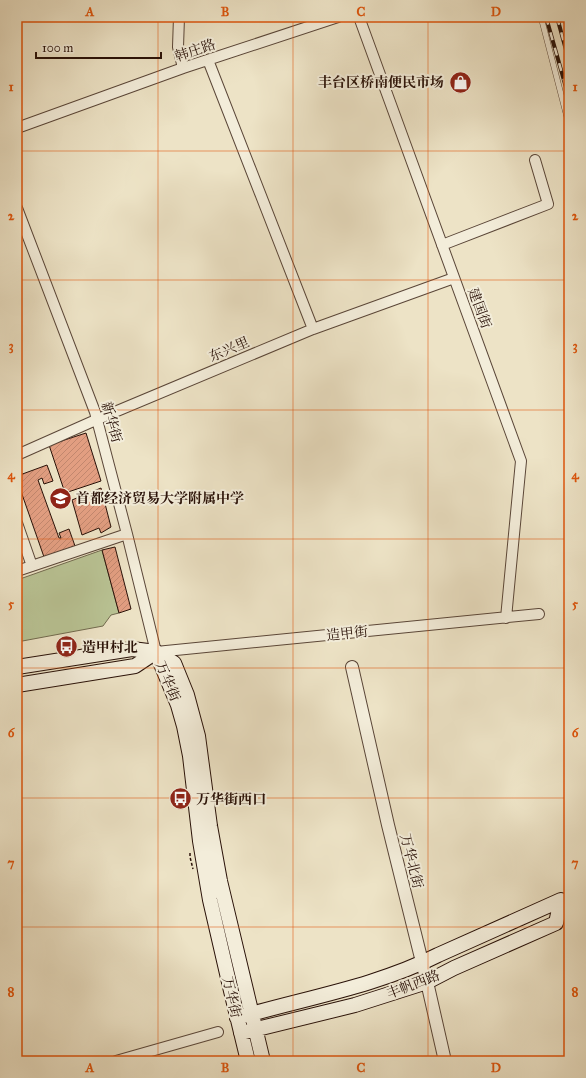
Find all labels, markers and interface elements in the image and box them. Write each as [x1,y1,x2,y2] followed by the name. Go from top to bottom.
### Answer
[85,4,95,20] text: A
[221,4,230,20] text: B
[357,4,366,20] text: C
[491,4,501,20] text: D
[36,34,161,60] scale bar
[173,36,218,65] street label: 韩庄路
[42,41,73,55] text: 100 m
[447,69,473,95] shop icon: 丰台区桥南便民市场
[318,74,444,91] place label: 丰台区桥南便民市场
[8,79,14,95] text: 1
[572,79,578,95] text: 1
[8,208,15,224] text: 2
[572,208,579,224] text: 2
[464,286,495,331] street label: 建国街
[207,333,252,365] street label: 东兴里
[8,338,14,354] text: 3
[572,338,578,354] text: 3
[98,400,125,445] street label: 新华街
[7,467,15,483] text: 4
[571,467,579,483] text: 4
[48,485,74,511] school or university icon: 首都经济贸易大学附属中学
[76,490,244,507] place label: 首都经济贸易大学附属中学
[8,596,15,612] text: 5
[572,596,579,612] text: 5
[325,623,369,644] street label: 造甲街
[54,634,80,660] bus stop icon: 造甲村北
[82,639,138,656] place label: 造甲村北
[152,659,184,704] street label: 万华街
[8,725,16,741] text: 6
[572,725,580,741] text: 6
[167,786,193,812] bus stop icon: 万华街西口
[196,791,266,808] place label: 万华街西口
[396,832,427,890] street label: 万华北街
[8,855,15,871] text: 7
[572,855,579,871] text: 7
[384,966,442,1002] street label: 丰帆西路
[219,975,245,1019] street label: 万华街
[8,984,15,1000] text: 8
[572,984,579,1000] text: 8
[85,1060,95,1076] text: A
[221,1060,230,1076] text: B
[357,1060,366,1076] text: C
[491,1060,501,1076] text: D

